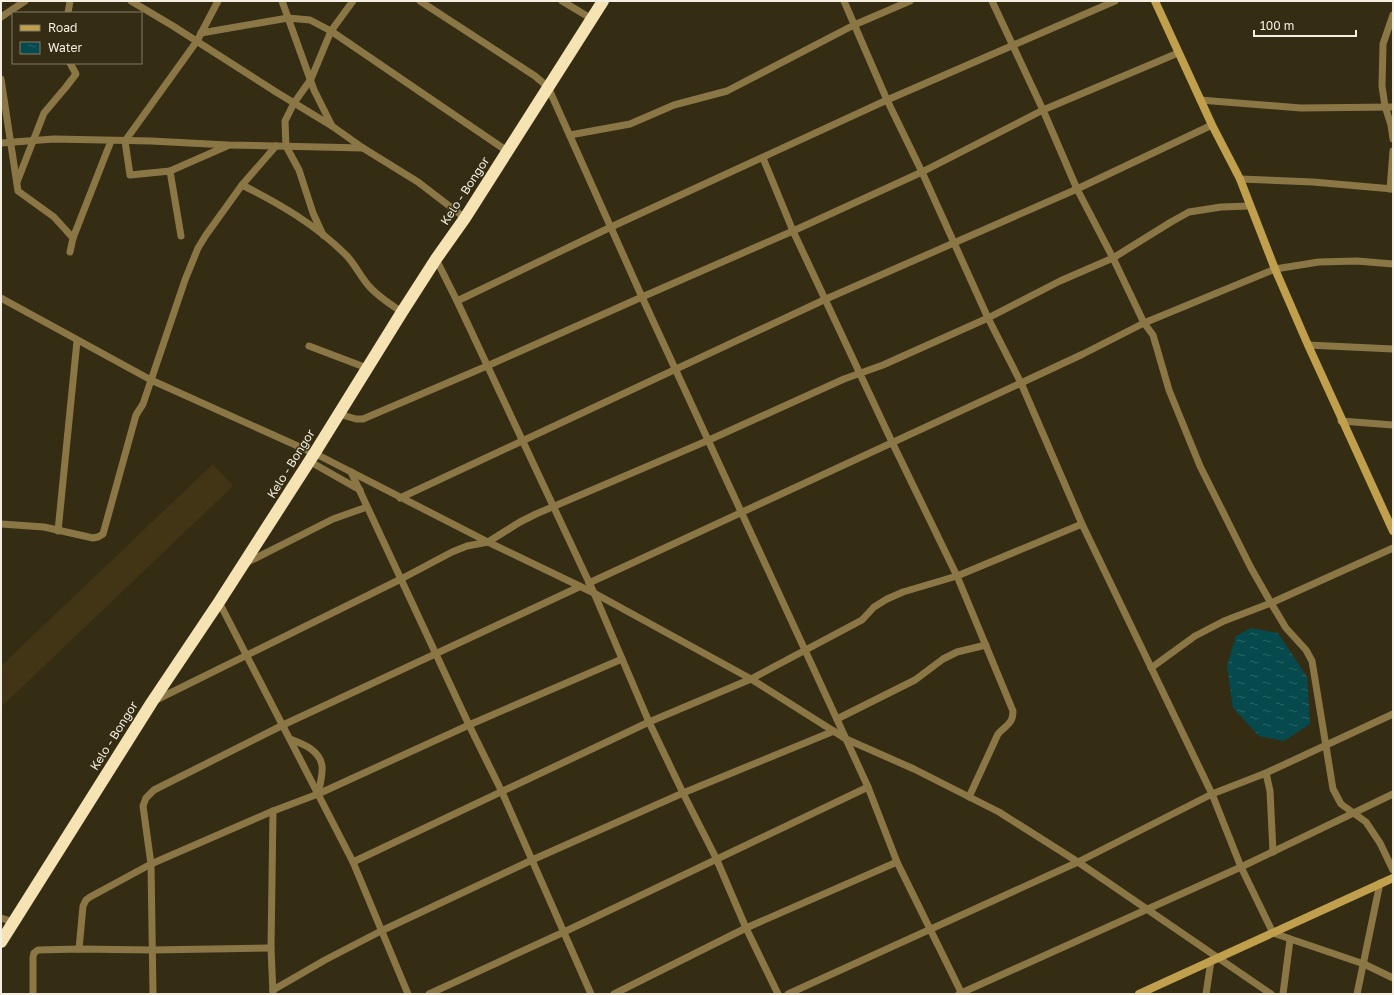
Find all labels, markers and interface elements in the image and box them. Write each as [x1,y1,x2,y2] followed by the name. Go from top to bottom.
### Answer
[12,12,142,64] legend
[1254,12,1356,38] scale bar
[1260,18,1294,33] text: 100 m
[48,20,77,35] text: Road
[48,40,82,55] text: Water
[437,154,492,228] street label: Kelo - Bongor
[263,426,318,501] street label: Kelo - Bongor
[86,698,141,773] street label: Kelo - Bongor

